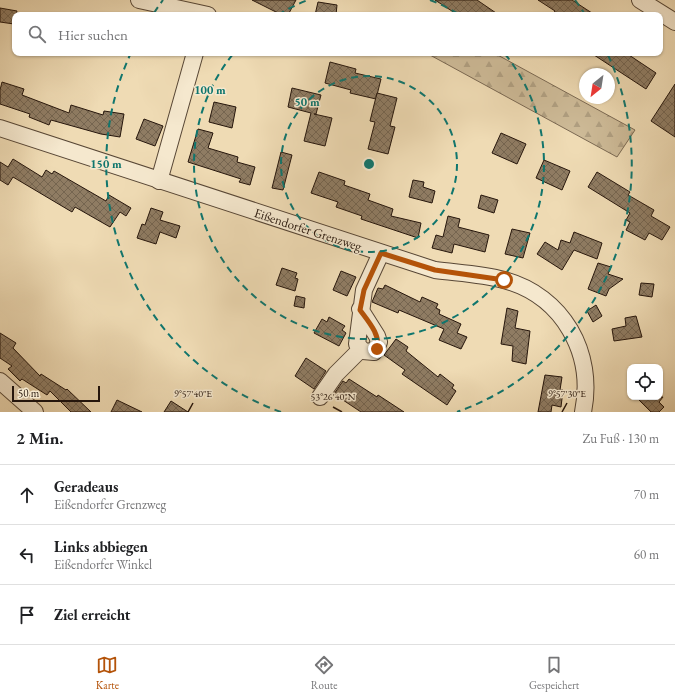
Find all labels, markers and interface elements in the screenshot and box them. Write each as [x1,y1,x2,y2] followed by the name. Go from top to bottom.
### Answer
[12,12,663,56] search box
[26,23,48,45] icon: search
[58,25,128,44] text: Hier suchen
[579,68,615,104] north arrow
[194,82,226,98] text: 100 m
[294,94,320,110] text: 50 m
[90,156,122,172] text: 150 m
[362,157,376,171] centre of rings
[252,204,364,255] street label: Eißendorfer Grenzweg
[495,271,513,289] route start
[368,340,386,358] route end
[627,364,663,400] map controls
[627,364,663,400] button: locate
[12,384,100,403] scale bar
[18,386,39,400] text: 50 m
[174,387,212,400] text: 9°57'40"E
[548,387,586,400] text: 9°57'30"E
[311,390,356,403] text: 53°26'40"N
[16,427,63,449] text: 2 Min.
[582,430,659,447] text: Zu Fuß · 130 m
[54,477,118,496] text: Geradeaus
[16,484,38,506] icon: ahead
[634,486,659,503] text: 70 m
[54,496,166,513] text: Eißendorfer Grenzweg
[54,537,148,556] text: Links abbiegen
[16,544,38,566] icon: left
[634,546,659,563] text: 60 m
[54,556,152,573] text: Eißendorfer Winkel
[16,604,38,626] icon: arrive
[54,605,130,624] text: Ziel erreicht
[96,654,119,692] tab: Karte
[311,654,338,692] tab: Route
[529,654,579,692] tab: Gespeichert

